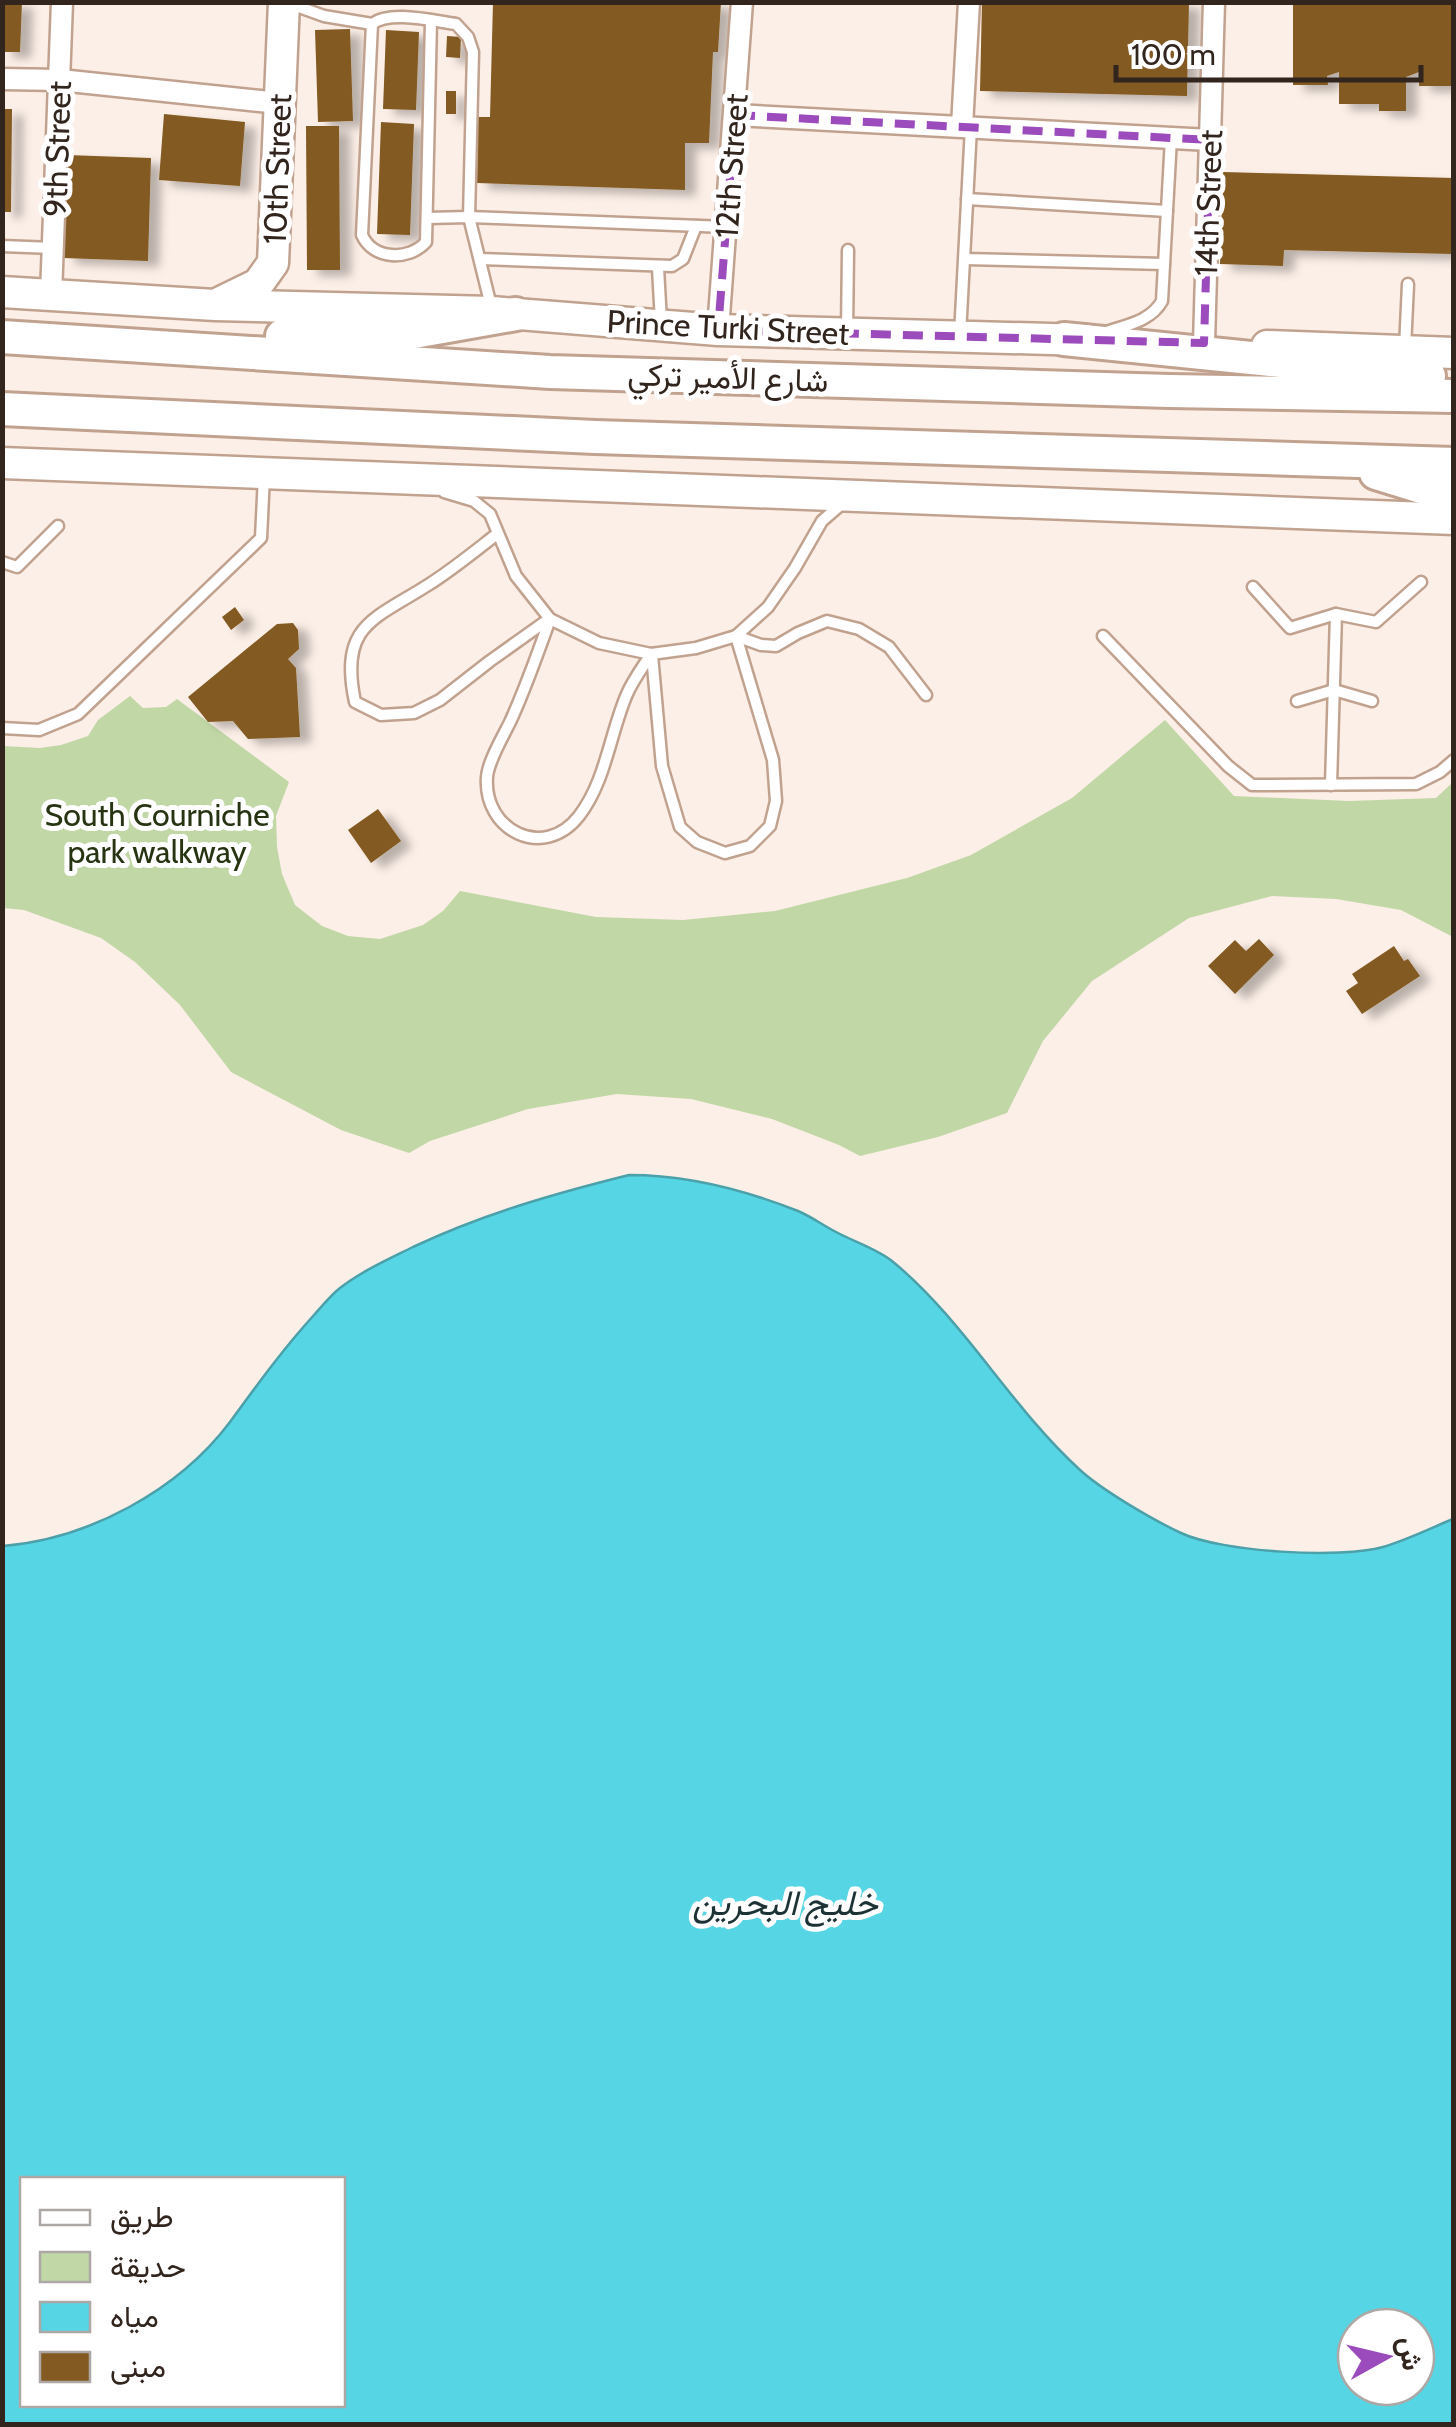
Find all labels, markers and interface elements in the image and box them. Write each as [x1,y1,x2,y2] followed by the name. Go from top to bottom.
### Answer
[1116,20,1421,82] scale bar
[1131,36,1216,73] text: 100 m
[35,80,79,218] street label: 9th Street
[706,92,756,240] street label: 12th Street
[255,93,299,245] street label: 10th Street
[1186,129,1230,277] street label: 14th Street
[606,301,850,353] street label: Prince Turki Street
[627,354,829,407] street label: شارع الأمير تركي
[44,795,270,871] park label: South Courniche park walkway
[692,1881,879,1927] water label: خليج البحرين
[20,2177,345,2407] legend
[110,2198,174,2235] text: طريق
[110,2248,186,2285] text: حديقة
[110,2298,159,2335] text: مياه
[1336,2307,1436,2407] north arrow
[1392,2334,1430,2373] text: ش
[110,2348,166,2385] text: مبنى

